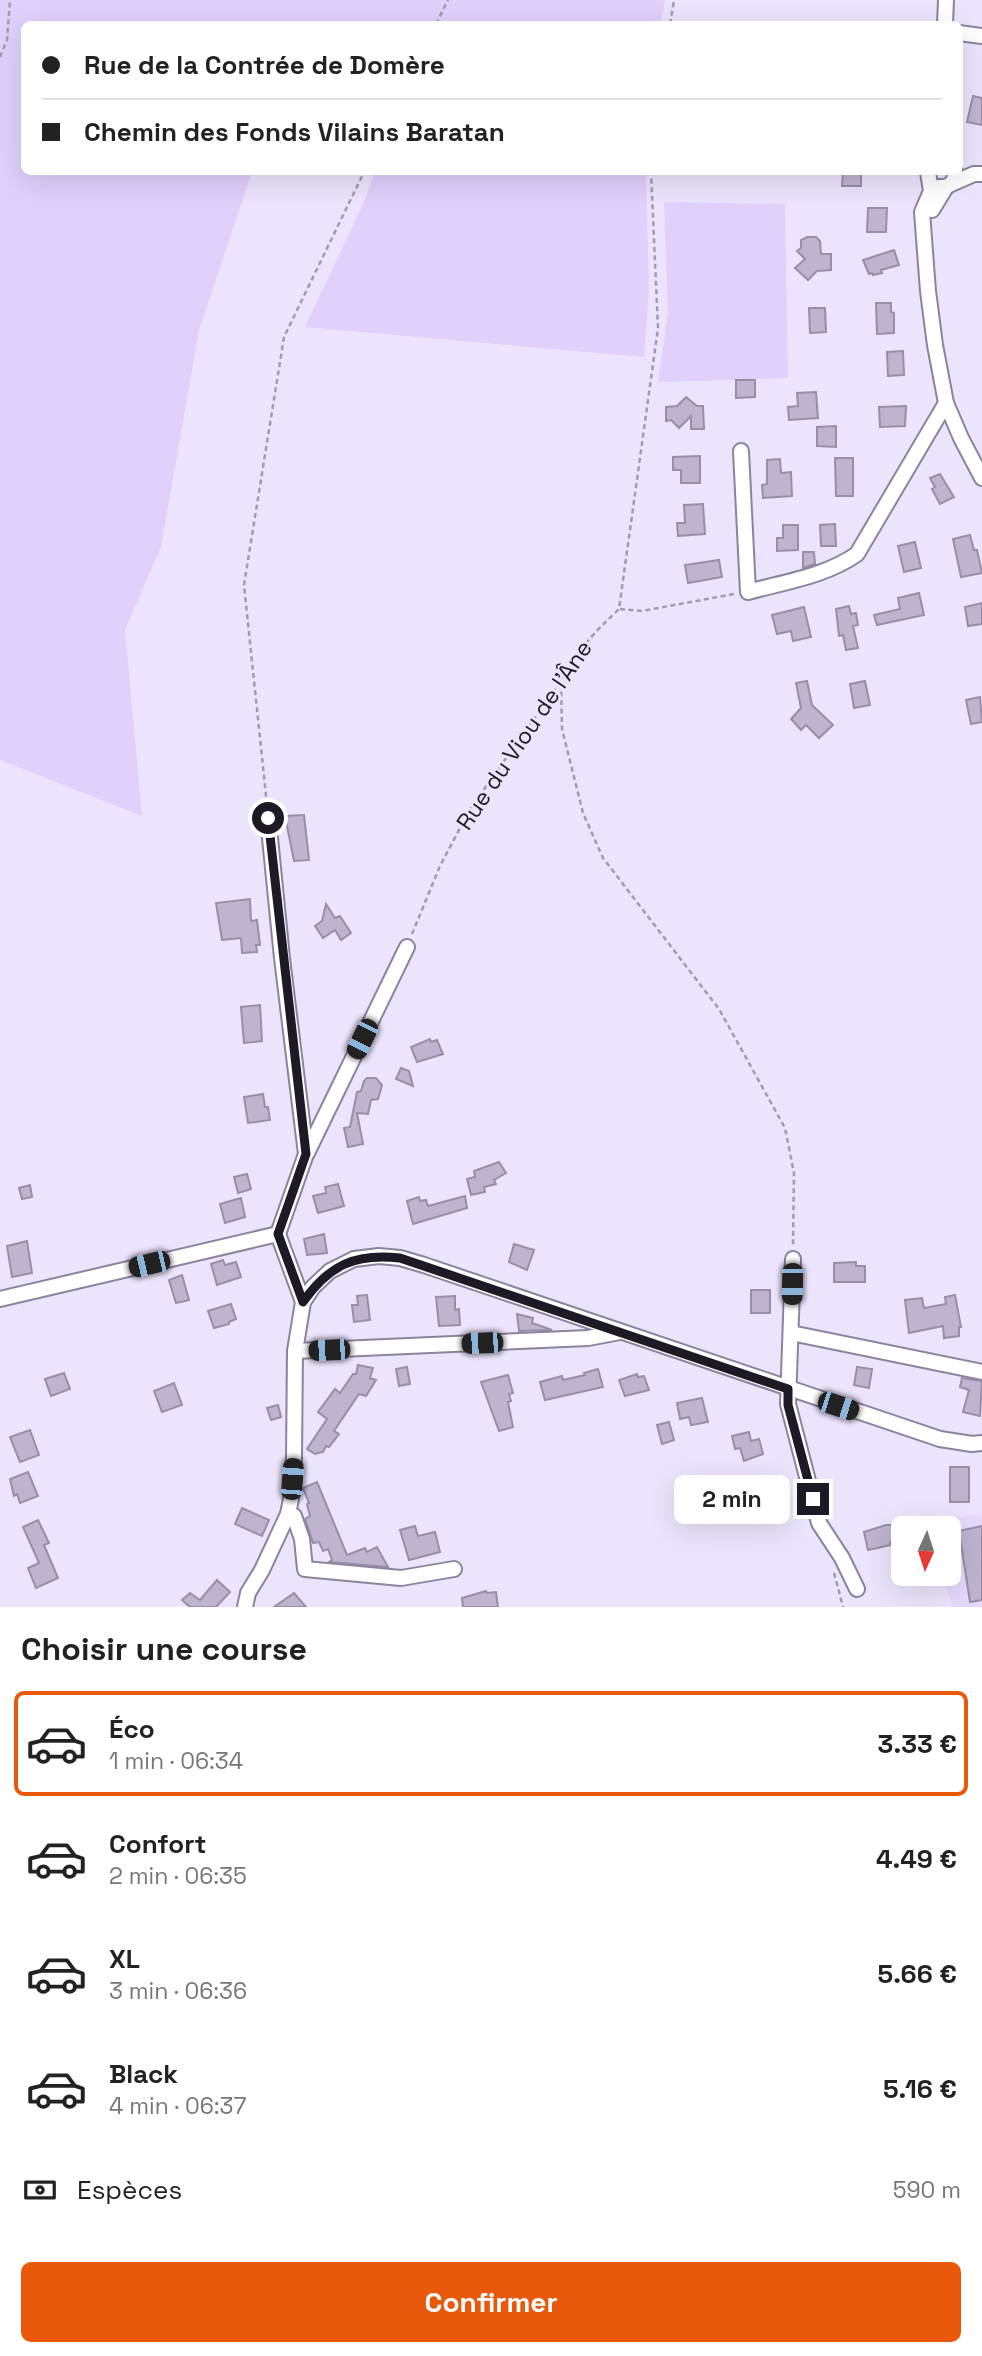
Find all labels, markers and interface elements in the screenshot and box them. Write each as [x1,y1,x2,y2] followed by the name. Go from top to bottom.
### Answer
[84,48,445,82] text: Rue de la Contrée de Domère
[84,115,505,149] text: Chemin des Fonds Vilains Baratan
[449,634,599,836] street label: Rue du Viou de l'Âne
[252,802,284,834] route start
[344,1016,381,1062] car
[127,1249,172,1279] car
[782,1263,803,1305] car
[461,1332,504,1354] car
[308,1339,351,1361] car
[815,1390,862,1422] car
[281,1457,304,1501] car
[673,1474,788,1524] callout: 2 min
[797,1483,829,1515] route end
[702,1484,762,1514] text: 2 min
[891,1516,961,1586] north arrow
[891,1516,961,1586] map controls
[21,1629,307,1669] text: Choisir une course
[25,1712,88,1775] icon: car
[109,1712,155,1746] text: Éco
[878,1727,957,1761] text: 3.33 €
[109,1746,243,1776] text: 1 min · 06:34
[25,1827,88,1890] icon: car
[109,1827,206,1861] text: Confort
[876,1842,957,1876] text: 4.49 €
[109,1861,247,1891] text: 2 min · 06:35
[25,1942,88,2005] icon: car
[109,1942,140,1976] text: XL
[878,1957,957,1991] text: 5.66 €
[109,1976,247,2006] text: 3 min · 06:36
[25,2057,88,2120] icon: car
[109,2057,178,2091] text: Black
[883,2072,957,2106] text: 5.16 €
[109,2091,246,2121] text: 4 min · 06:37
[21,2171,59,2209] icon: cash
[77,2173,182,2207] text: Espèces
[893,2175,961,2205] text: 590 m
[21,2262,961,2342] button: Confirmer

